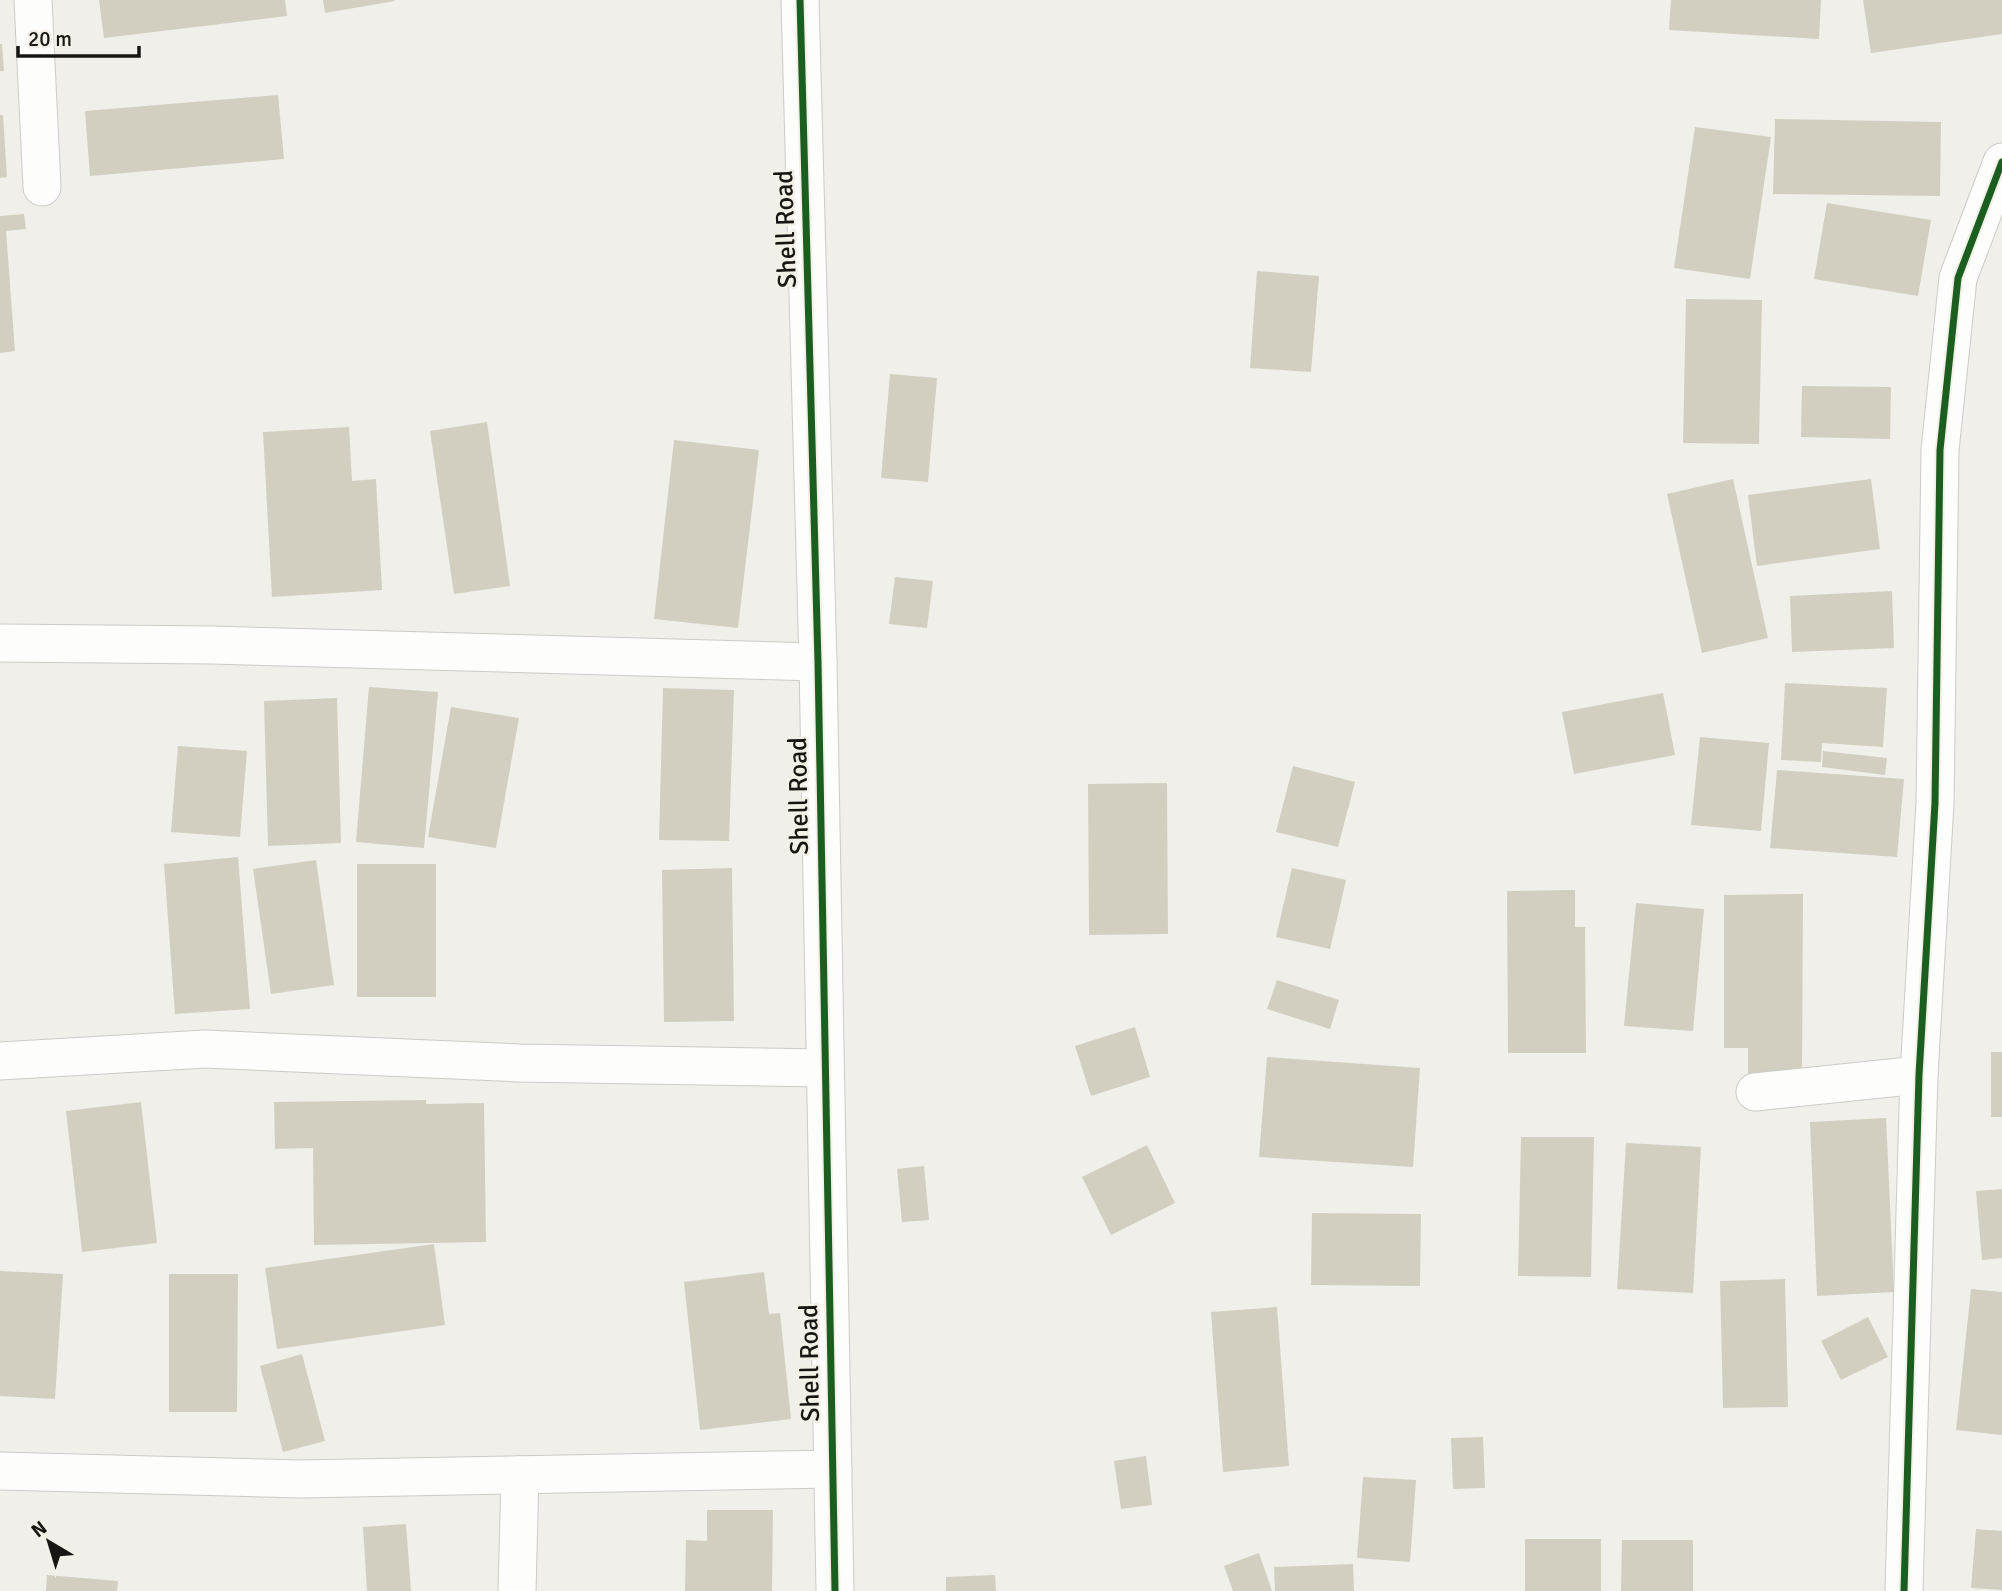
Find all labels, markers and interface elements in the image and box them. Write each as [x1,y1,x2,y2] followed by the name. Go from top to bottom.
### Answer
[18,14,138,58] scale bar
[28,26,72,52] text: 20 m
[768,169,804,289] street label: Shell Road
[782,737,816,855] street label: Shell Road
[793,1304,827,1422] street label: Shell Road
[14,1507,84,1577] north arrow
[27,1516,52,1543] text: N

